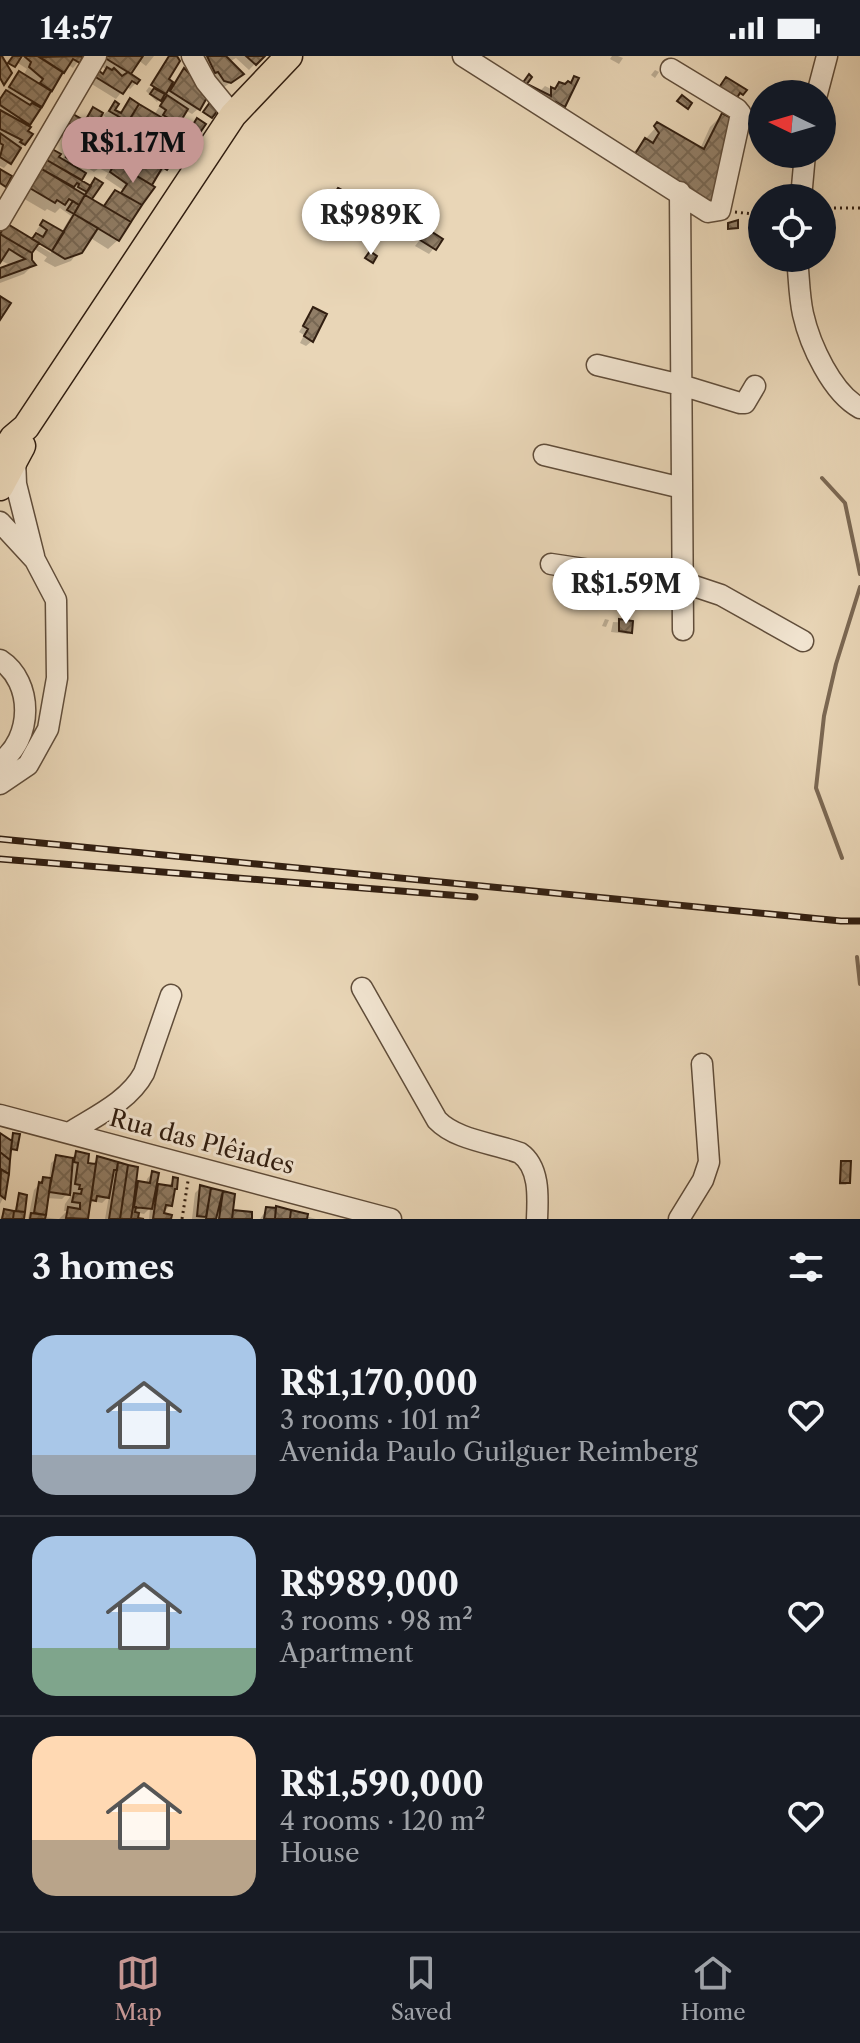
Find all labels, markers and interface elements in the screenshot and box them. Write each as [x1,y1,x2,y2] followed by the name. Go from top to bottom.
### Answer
[40,10,112,47] text: 14:57
[748,80,836,168] north arrow
[748,80,836,272] map controls
[59,117,207,185] pin: R$1.17M
[80,127,186,159] text: R$1.17M
[748,184,836,272] button: locate
[306,189,436,257] pin: R$989K
[320,199,422,231] text: R$989K
[552,558,700,626] pin: R$1.59M
[571,568,681,600] text: R$1.59M
[107,1103,298,1180] street label: Rua das Plêiades
[784,1245,828,1289] icon: filters
[32,1246,175,1288] text: 3 homes
[280,1362,478,1404] text: R$1,170,000
[96,1367,192,1463] icon: home
[784,1393,828,1437] icon: heart
[280,1404,481,1436] text: 3 rooms · 101 m²
[280,1436,698,1468] text: Avenida Paulo Guilguer Reimberg
[280,1563,459,1605] text: R$989,000
[96,1568,192,1664] icon: home
[784,1594,828,1638] icon: heart
[280,1605,473,1637] text: 3 rooms · 98 m²
[280,1637,413,1669] text: Apartment
[280,1763,484,1805] text: R$1,590,000
[96,1768,192,1864] icon: home
[784,1794,828,1838] icon: heart
[280,1805,485,1837] text: 4 rooms · 120 m²
[280,1837,360,1869] text: House
[115,1951,162,2026] tab: Map
[391,1951,452,2026] tab: Saved
[681,1951,745,2026] tab: Home

